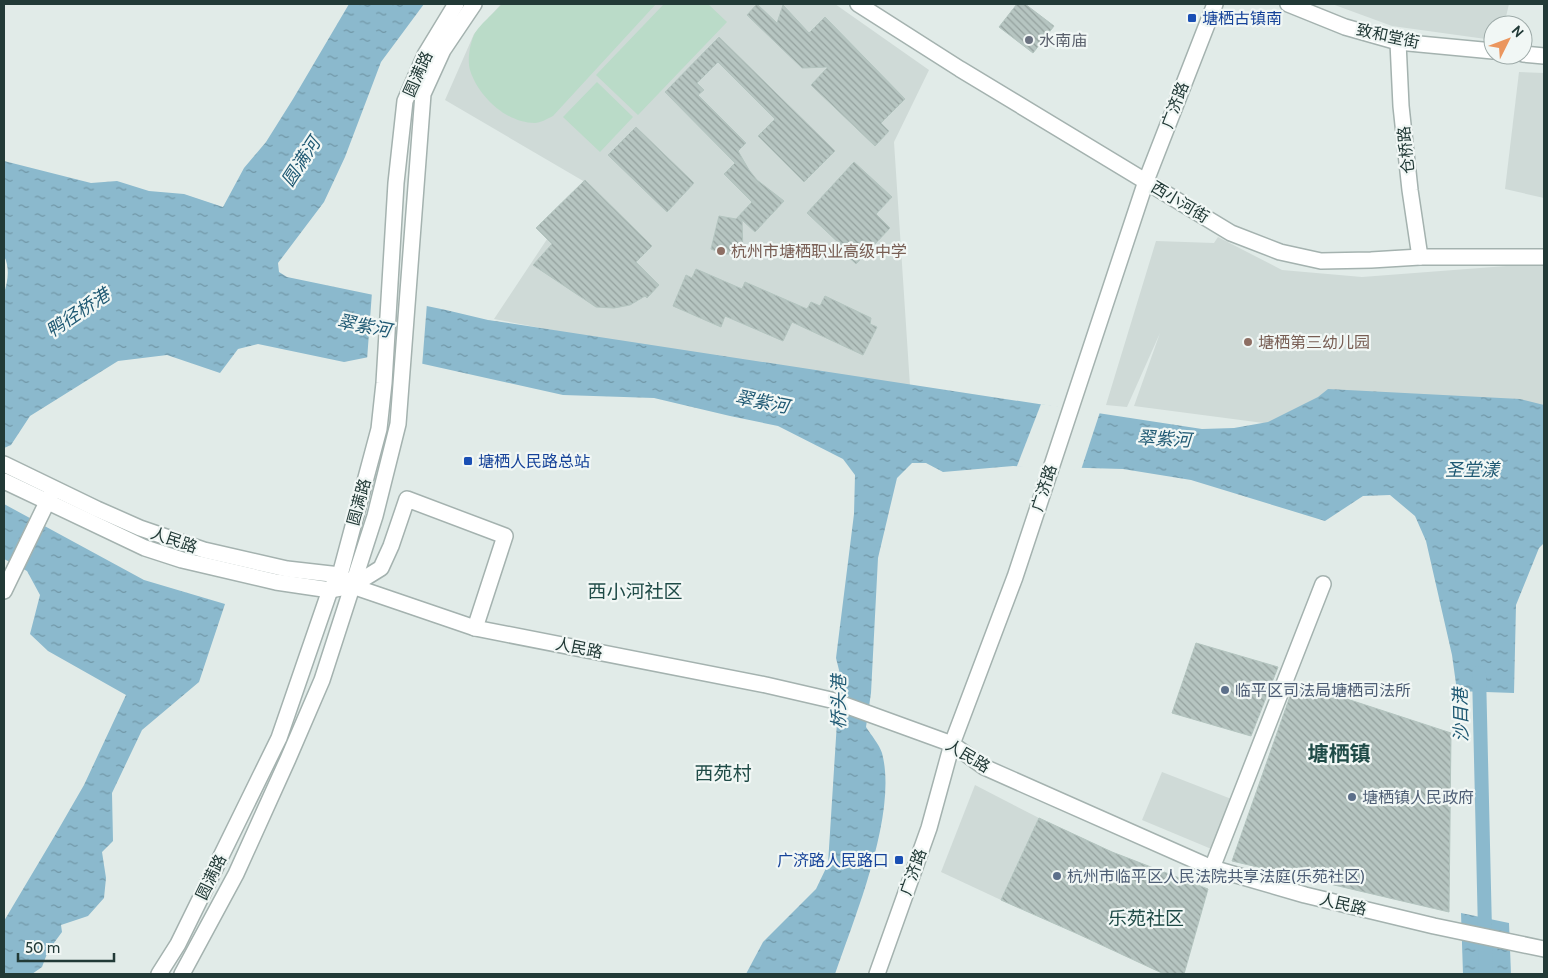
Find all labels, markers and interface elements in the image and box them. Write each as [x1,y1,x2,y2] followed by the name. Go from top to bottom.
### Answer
[1202,9,1282,28] place label: 塘栖古镇南
[1186,12,1198,24] marker: 塘栖古镇南
[1483,15,1533,65] north arrow
[1355,20,1421,52] street label: 致和堂街
[1508,22,1528,41] text: N
[1039,31,1087,50] place label: 水南庙
[1023,34,1035,46] marker: 水南庙
[400,48,436,100] street label: 圆满路
[1158,79,1192,131] street label: 广济路
[1394,125,1418,175] street label: 仓桥路
[277,131,327,191] water label: 圆满河
[1148,177,1212,227] street label: 西小河街
[731,242,907,261] place label: 杭州市塘栖职业高级中学
[715,245,727,257] marker: 杭州市塘栖职业高级中学
[42,282,116,342] water label: 鸭径桥港
[335,310,396,343] water label: 翠紫河
[1258,333,1370,352] place label: 塘栖第三幼儿园
[1242,336,1254,348] marker: 塘栖第三幼儿园
[733,386,794,419] water label: 翠紫河
[1136,427,1195,452] water label: 翠紫河
[478,452,590,471] place label: 塘栖人民路总站
[462,455,474,467] marker: 塘栖人民路总站
[1445,459,1501,481] water label: 圣堂漾
[1028,462,1060,514] street label: 广济路
[344,476,374,528] street label: 圆满路
[148,523,200,557] street label: 人民路
[587,580,683,603] district label: 西小河社区
[554,634,604,662] street label: 人民路
[828,672,850,729] water label: 桥头港
[1235,681,1411,700] place label: 临平区司法局塘栖司法所
[1219,684,1231,696] marker: 临平区司法局塘栖司法所
[1449,685,1472,742] water label: 沙目港
[943,735,993,777] street label: 人民路
[1308,741,1371,766] district label: 塘栖镇
[694,762,752,785] district label: 西苑村
[1362,788,1474,807] place label: 塘栖镇人民政府
[1346,791,1358,803] marker: 塘栖镇人民政府
[896,846,930,898] street label: 广济路
[192,851,230,903] street label: 圆满路
[777,851,889,870] place label: 广济路人民路口
[893,854,905,866] marker: 广济路人民路口
[1067,867,1365,886] place label: 杭州市临平区人民法院共享法庭(乐苑社区)
[1051,870,1063,882] marker: 杭州市临平区人民法院共享法庭(乐苑社区)
[1317,889,1369,919] street label: 人民路
[1108,907,1184,930] district label: 乐苑社区
[18,930,114,962] scale bar
[25,939,60,957] text: 50 m

